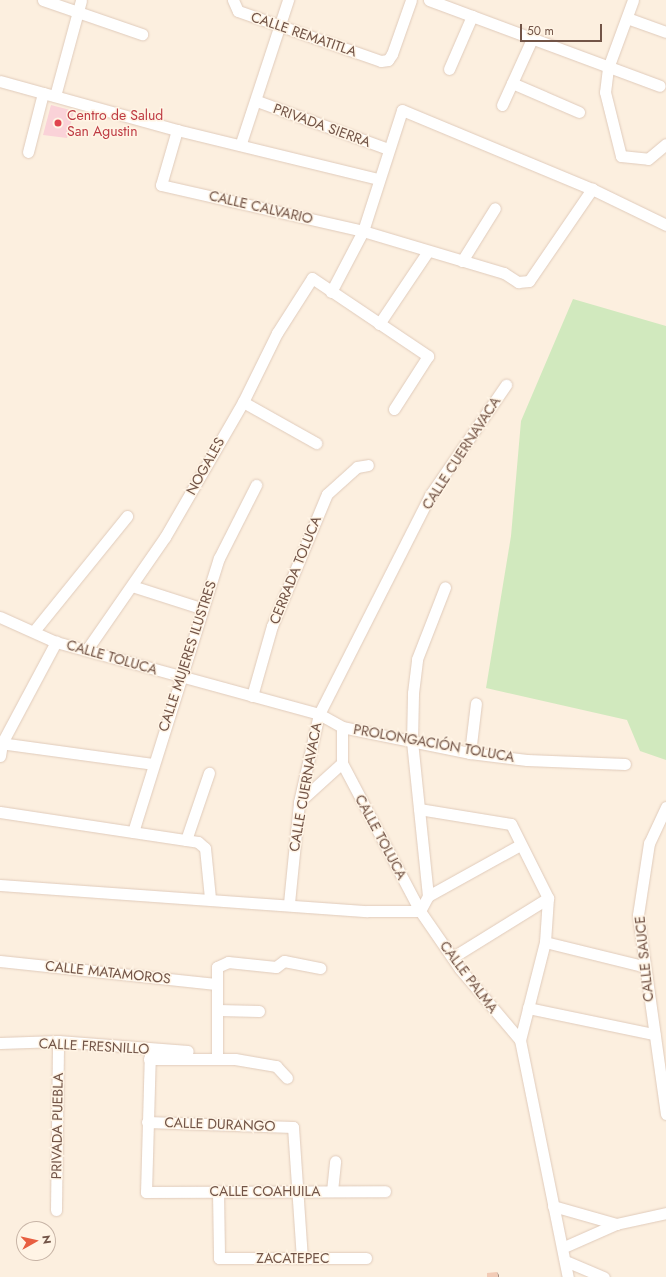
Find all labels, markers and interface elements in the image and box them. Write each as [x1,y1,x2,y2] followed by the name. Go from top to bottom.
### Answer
[249,8,359,60] street label: CALLE REMATITLA
[522,16,604,42] scale bar
[527,22,554,40] text: 50 m
[271,100,373,150] street label: PRIVADA SIERRA
[67,107,163,140] place label: Centro de Salud San Agustin
[52,117,64,129] marker: Centro de Salud San Agustin
[207,187,315,227] street label: CALLE CALVARIO
[418,393,504,513] street label: CALLE CUERNAVACA
[182,434,228,498] street label: NOGALES
[266,513,324,627] street label: CERRADA TOLUCA
[155,578,219,734] street label: CALLE MUJERES ILUSTRES
[65,636,159,678] street label: CALLE TOLUCA
[285,721,325,853] street label: CALLE CUERNAVACA
[352,721,516,765] street label: PROLONGACIÓN TOLUCA
[352,792,410,882] street label: CALLE TOLUCA
[631,915,657,1003] street label: CALLE SAUCE
[436,938,502,1016] street label: CALLE PALMA
[44,957,172,987] street label: CALLE MATAMOROS
[38,1035,150,1057] street label: CALLE FRESNILLO
[48,1073,66,1179] street label: PRIVADA PUEBLA
[164,1114,276,1134] street label: CALLE DURANGO
[210,1183,320,1199] street label: CALLE COAHUILA
[16,1221,56,1261] north arrow
[38,1234,55,1245] text: N
[256,1250,330,1266] street label: ZACATEPEC

